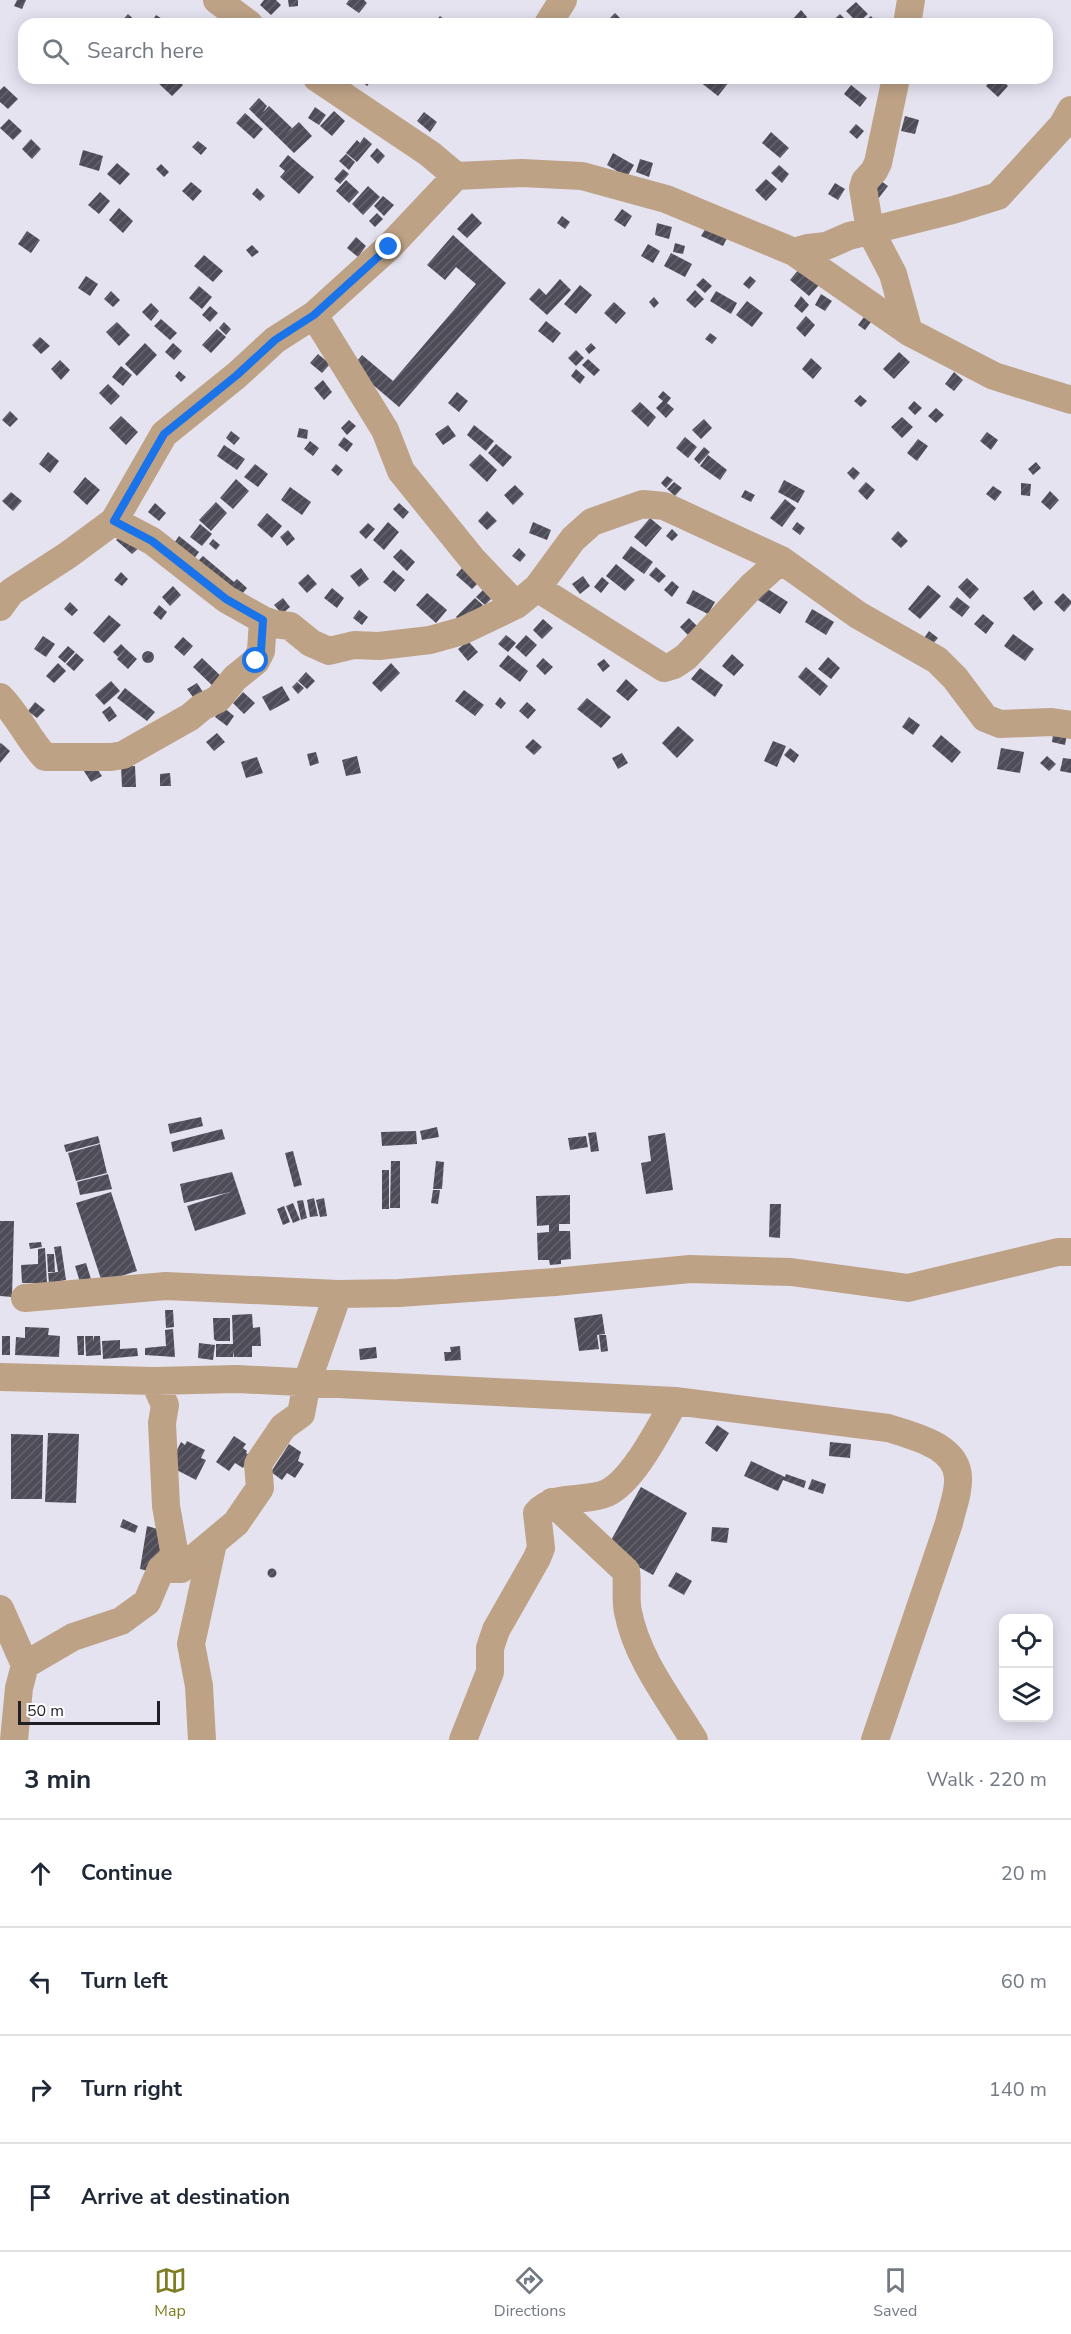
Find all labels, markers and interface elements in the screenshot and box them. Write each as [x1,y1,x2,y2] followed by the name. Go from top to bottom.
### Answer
[18,18,1053,84] search box
[39,35,72,68] icon: search
[87,36,204,66] text: Search here
[375,233,401,259] route end
[242,647,268,673] route start
[999,1614,1053,1722] map controls
[999,1614,1053,1668] button: locate
[999,1668,1053,1722] button: layers
[18,1698,160,1726] scale bar
[27,1700,64,1722] text: 50 m
[24,1762,91,1797] text: 3 min
[927,1766,1047,1793] text: Walk · 220 m
[24,1857,57,1890] icon: ahead
[81,1858,172,1888] text: Continue
[1001,1860,1047,1887] text: 20 m
[24,1965,57,1998] icon: left
[81,1966,168,1996] text: Turn left
[1001,1968,1047,1995] text: 60 m
[24,2073,57,2106] icon: right
[81,2074,182,2104] text: Turn right
[989,2076,1047,2103] text: 140 m
[24,2181,57,2214] icon: arrive
[81,2182,290,2212] text: Arrive at destination
[154,2264,187,2322] tab: Map
[494,2264,566,2322] tab: Directions
[873,2264,917,2322] tab: Saved

